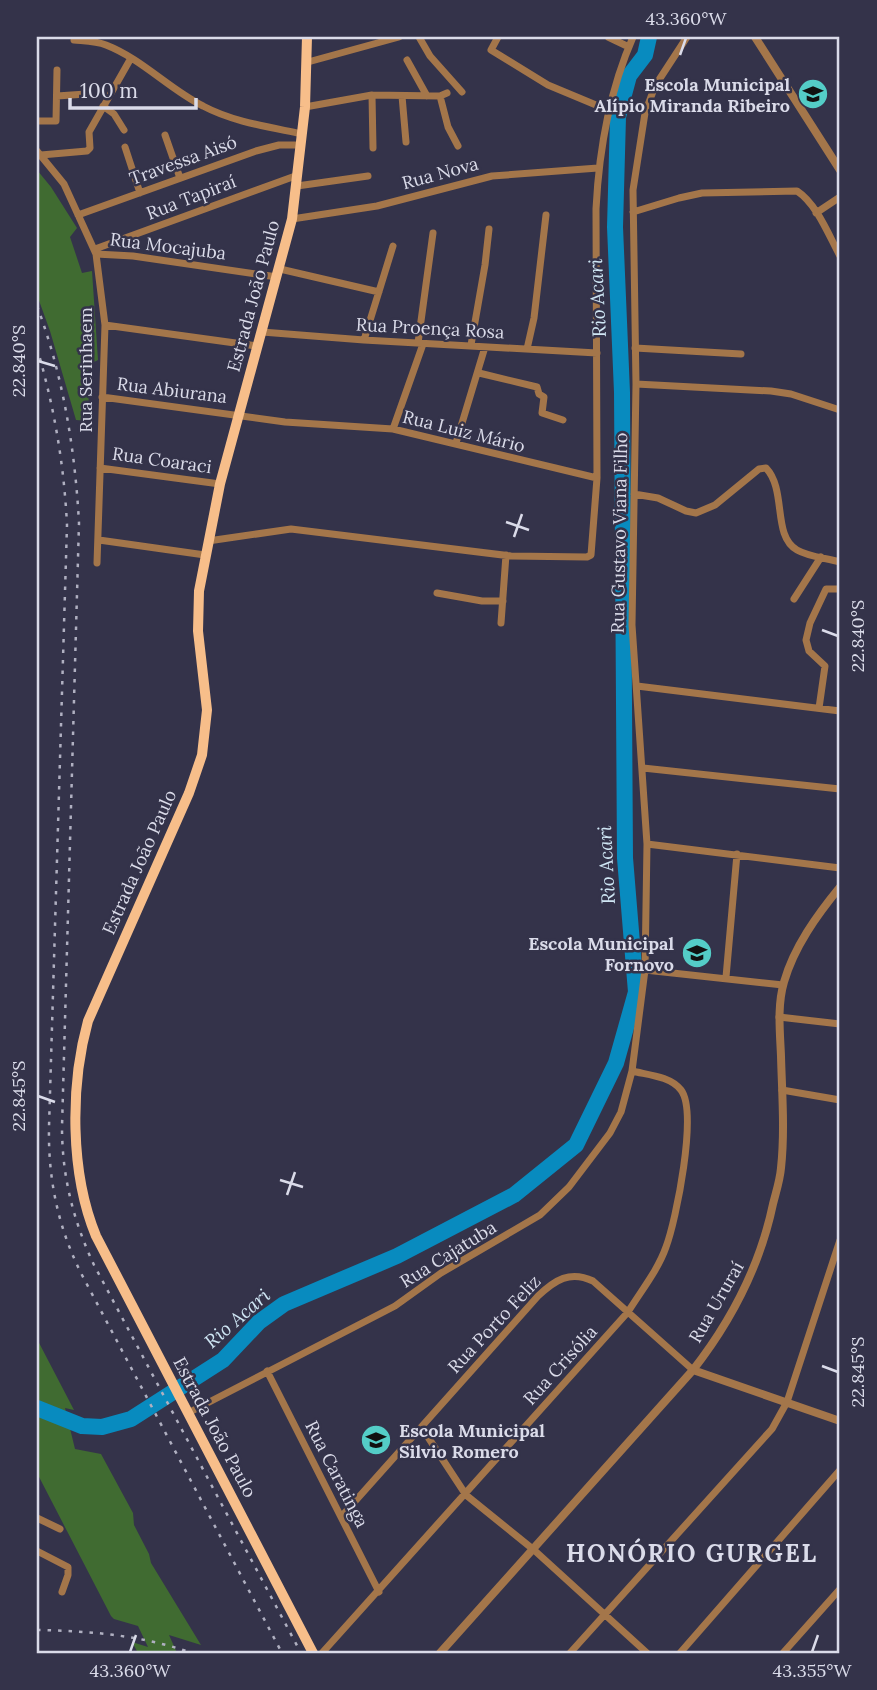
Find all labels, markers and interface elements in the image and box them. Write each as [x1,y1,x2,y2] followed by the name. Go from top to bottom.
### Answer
[645,7,728,30] text: 43.360°W
[70,66,196,110] scale bar
[594,73,790,117] place label: Escola Municipal Alípio Miranda Ribeiro
[80,77,138,104] text: 100 m
[796,77,830,111] school or university icon: Escola Municipal Alípio Miranda Ribeiro
[126,130,240,190] street label: Travessa Aisó
[399,152,481,194] street label: Rua Nova
[143,169,239,225] street label: Rua Tapiraí
[222,218,284,374] street label: Estrada João Paulo
[109,227,227,265] street label: Rua Mocajuba
[583,258,611,338] water label: Rio Acari
[74,307,97,433] street label: Rua Serinhaem
[355,313,505,343] street label: Rua Proença Rosa
[7,325,30,397] text: 22.840°S
[116,372,228,408] street label: Rua Abiurana
[400,405,528,457] street label: Rua Luiz Mário
[606,432,632,634] street label: Rua Gustavo Viana Filho
[111,442,213,478] street label: Rua Coaraci
[846,600,869,672] text: 22.840°S
[97,786,181,938] street label: Estrada João Paulo
[592,825,620,905] water label: Rio Acari
[528,932,674,976] place label: Escola Municipal Fornovo
[680,936,714,970] school or university icon: Escola Municipal Fornovo
[7,1061,30,1131] text: 22.845°S
[396,1215,500,1293] street label: Rua Cajatuba
[683,1257,749,1347] street label: Rua Ururaí
[443,1270,545,1378] street label: Rua Porto Feliz
[199,1283,275,1353] water label: Rio Acari
[518,1320,602,1410] street label: Rua Crisólia
[846,1337,869,1407] text: 22.845°S
[168,1353,262,1501] street label: Estrada João Paulo
[300,1417,374,1531] street label: Rua Caratinga
[399,1419,545,1463] place label: Escola Municipal Silvio Romero
[359,1423,393,1457] school or university icon: Escola Municipal Silvio Romero
[566,1538,818,1569] district label: HONÓRIO GURGEL
[89,1659,172,1682] text: 43.360°W
[772,1659,853,1682] text: 43.355°W

